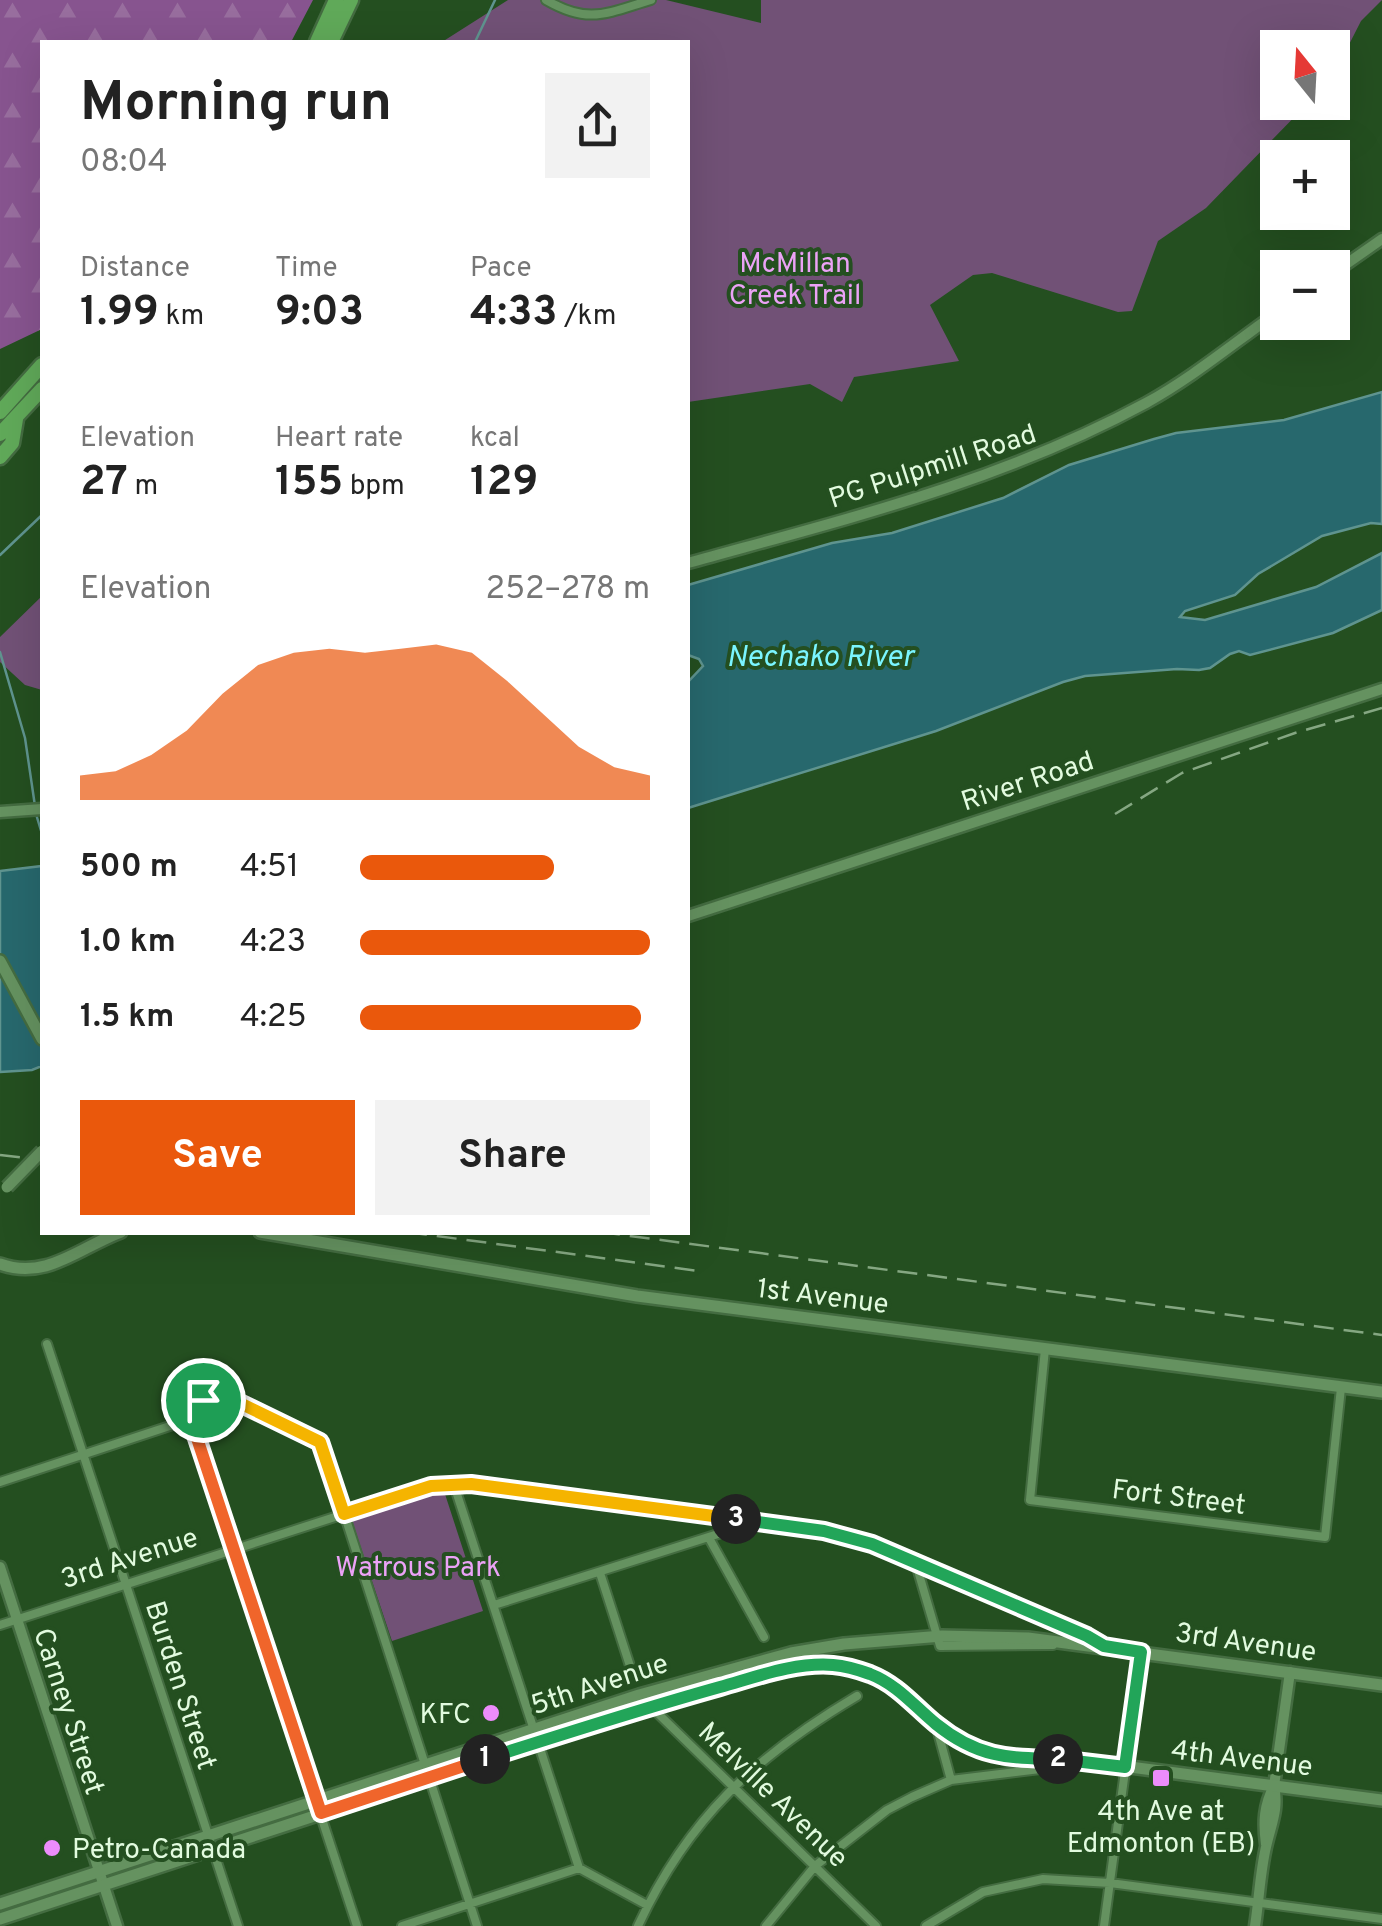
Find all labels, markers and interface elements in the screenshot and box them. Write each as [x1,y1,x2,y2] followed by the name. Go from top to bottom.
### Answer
[1260,30,1350,120] north arrow
[1260,30,1350,340] map controls
[80,70,392,140] text: Morning run
[545,73,650,178] button: share
[1260,140,1350,230] button: +
[80,143,168,183] text: 08:04
[729,247,861,315] park label: McMillan Creek Trail
[1260,250,1350,340] button: −
[80,251,190,287] text: Distance
[275,251,338,287] text: Time
[470,251,532,287] text: Pace
[80,287,159,340] text: 1.99
[275,287,364,340] text: 9:03
[470,287,558,340] text: 4:33
[159,299,204,335] text: km
[558,299,616,335] text: /km
[825,417,1041,518] street label: PG Pulpmill Road
[80,421,195,457] text: Elevation
[275,421,403,457] text: Heart rate
[470,421,520,457] text: kcal
[80,457,128,510] text: 27
[275,457,343,510] text: 155
[470,457,538,510] text: 129
[128,469,158,505] text: m
[343,469,405,505] text: bpm
[80,570,212,610] text: Elevation
[486,570,650,610] text: 252–278 m
[726,640,916,677] water label: Nechako River
[957,744,1099,821] street label: River Road
[80,848,178,888] text: 500 m
[240,848,299,888] text: 4:51
[80,923,176,963] text: 1.0 km
[240,923,306,963] text: 4:23
[80,998,174,1038] text: 1.5 km
[240,998,307,1038] text: 4:25
[80,1100,355,1215] button: Save
[375,1100,650,1215] button: Share
[755,1272,891,1324] street label: 1st Avenue
[161,1358,246,1443] pin
[176,1373,231,1428] icon: arrive
[1110,1473,1248,1525] street label: Fort Street
[711,1494,761,1544] pin: 3
[728,1501,744,1537] text: 3
[57,1521,203,1599] street label: 3rd Avenue
[335,1551,501,1587] park label: Watrous Park
[135,1597,223,1775] street label: Burden Street
[1173,1616,1318,1672] street label: 3rd Avenue
[23,1624,111,1800] street label: Carney Street
[527,1647,673,1725] street label: 5th Avenue
[420,1698,471,1734] place label: KFC
[480,1702,502,1724] marker: KFC
[689,1715,855,1877] street label: Melville Avenue
[1169,1733,1314,1787] street label: 4th Avenue
[460,1734,510,1784] pin: 1
[1033,1734,1083,1784] pin: 2
[479,1741,491,1777] text: 1
[1049,1741,1067,1777] text: 2
[1150,1767,1172,1789] marker: 4th Ave at Edmonton (EB)
[1067,1795,1255,1863] place label: 4th Ave at Edmonton (EB)
[72,1833,246,1869] place label: Petro-Canada
[41,1837,63,1859] marker: Petro-Canada

